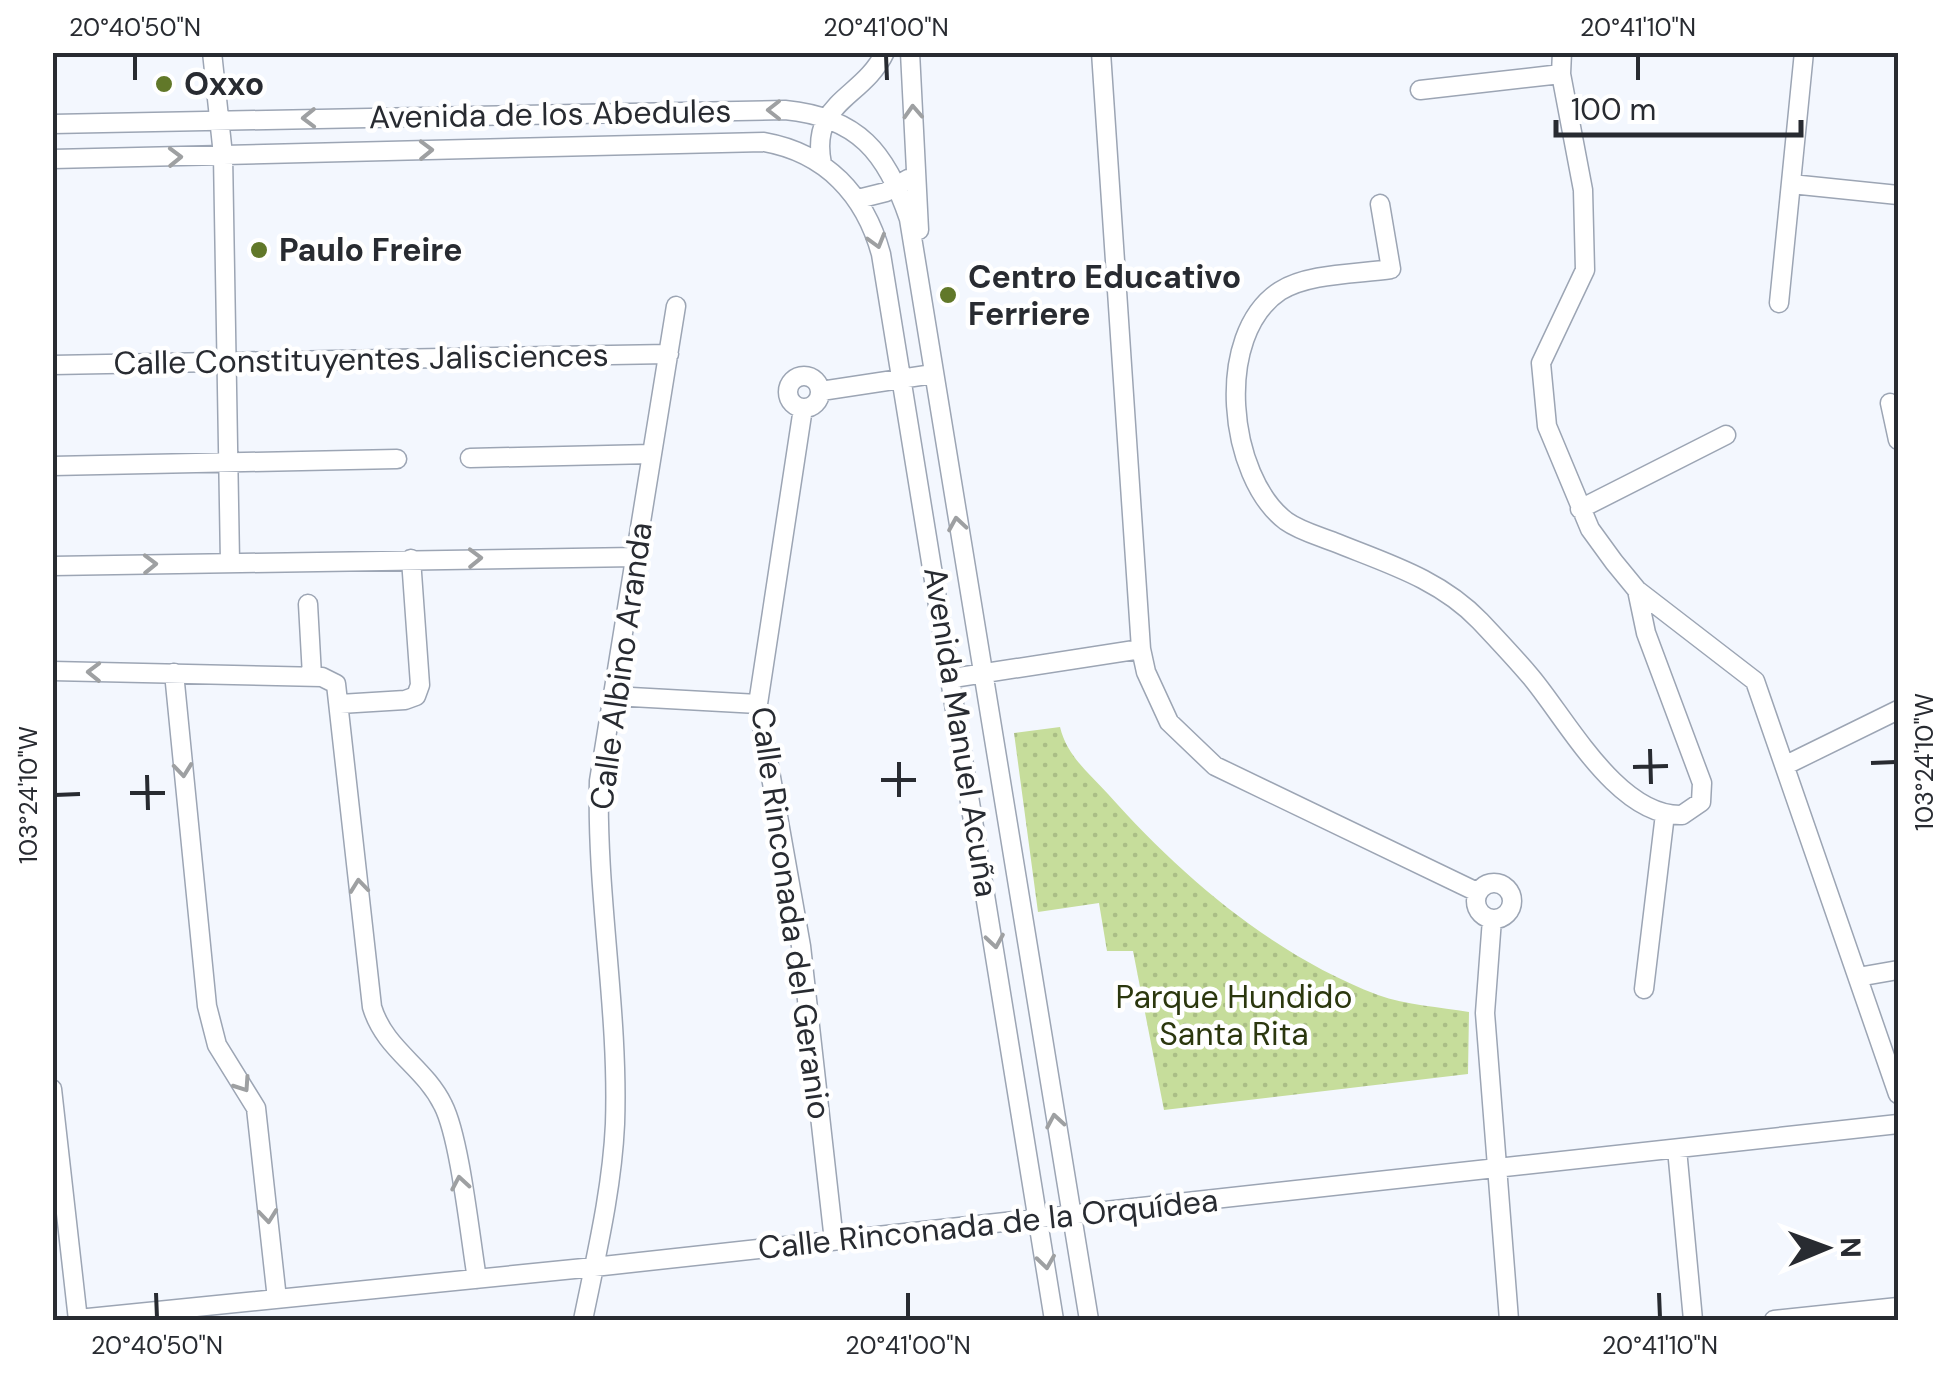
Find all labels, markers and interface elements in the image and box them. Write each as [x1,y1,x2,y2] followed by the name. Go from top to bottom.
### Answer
[69,11,201,44] text: 20°40'50"N
[823,11,949,44] text: 20°41'00"N
[1580,11,1696,44] text: 20°41'10"N
[184,63,264,105] place label: Oxxo
[153,73,175,95] marker: Oxxo
[1556,75,1801,137] scale bar
[368,90,732,138] street label: Avenida de los Abedules
[1571,90,1656,129] text: 100 m
[766,100,782,121] one-way arrow
[903,104,924,120] one-way arrow
[301,108,317,129] one-way arrow
[418,140,434,161] one-way arrow
[167,146,183,167] one-way arrow
[279,229,462,271] place label: Paulo Freire
[865,232,886,250] one-way arrow
[248,239,270,261] marker: Paulo Freire
[968,256,1241,335] place label: Centro Educativo Ferriere
[937,284,959,306] marker: Centro Educativo Ferriere
[113,334,609,384] street label: Calle Constituyentes Jalisciences
[947,516,968,532] one-way arrow
[580,520,662,812] street label: Calle Albino Aranda
[467,548,483,569] one-way arrow
[142,553,158,574] one-way arrow
[914,564,1008,900] street label: Avenida Manuel Acuña
[85,661,101,682] one-way arrow
[1908,693,1941,831] text: 103°24'10"W
[741,704,841,1122] street label: Calle Rinconada del Geranio
[12,726,45,864] text: 103°24'10"W
[172,763,194,779] one-way arrow
[349,877,370,893] one-way arrow
[984,933,1005,950] one-way arrow
[1116,976,1352,1055] park label: Parque Hundido Santa Rita
[231,1074,249,1093] one-way arrow
[1046,1113,1067,1129] one-way arrow
[450,1175,471,1191] one-way arrow
[756,1179,1220,1269] street label: Calle Rinconada de la Orquídea
[1776,1198,1876,1298] north arrow
[257,1209,278,1225] one-way arrow
[1832,1237,1869,1258] text: N
[1035,1254,1056,1271] one-way arrow
[91,1329,223,1362] text: 20°40'50"N
[845,1329,971,1362] text: 20°41'00"N
[1602,1329,1718,1362] text: 20°41'10"N

